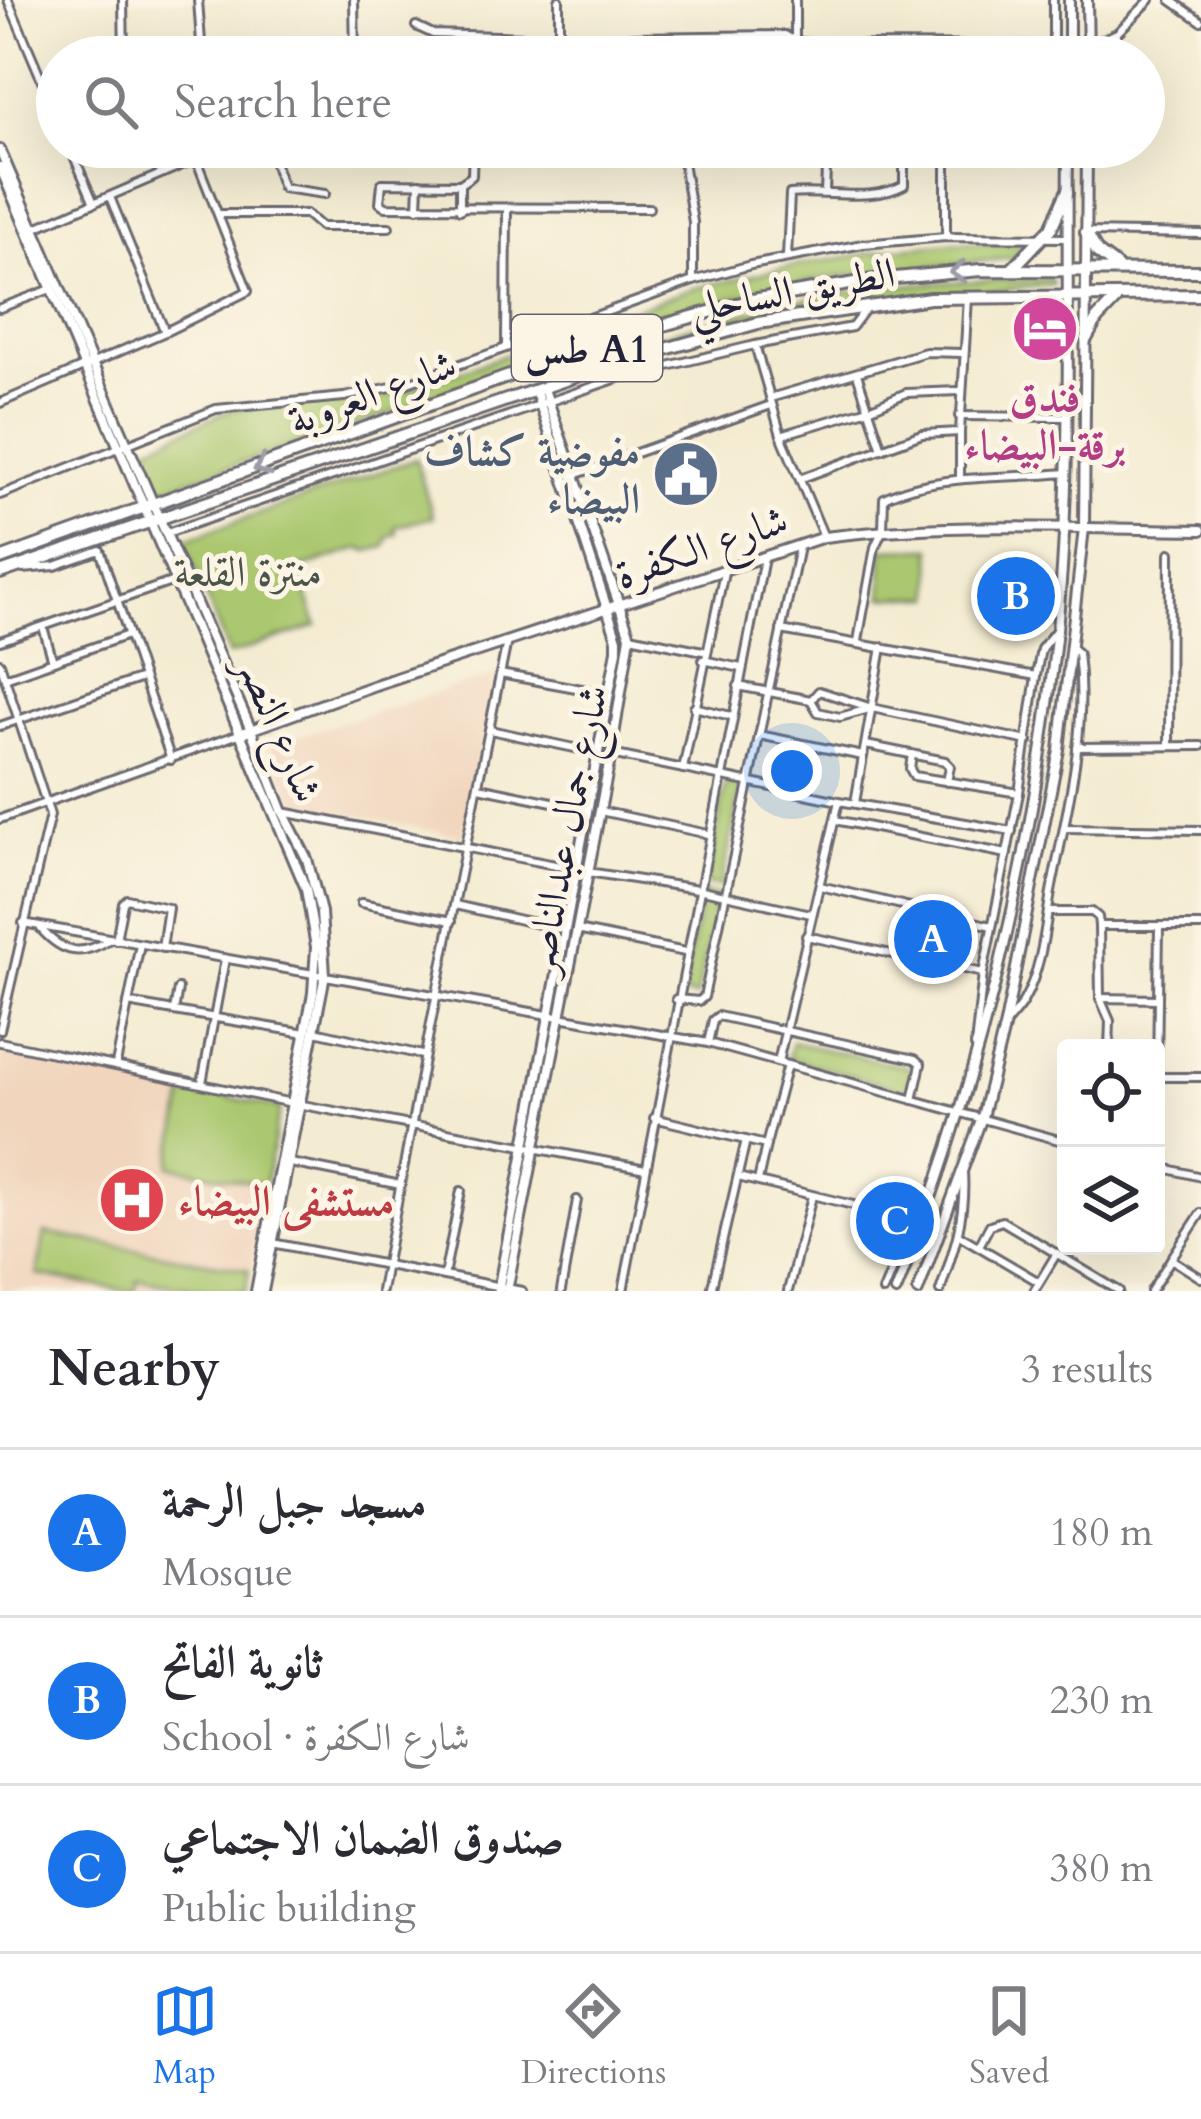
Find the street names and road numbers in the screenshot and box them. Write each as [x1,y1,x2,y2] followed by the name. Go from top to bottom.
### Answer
[685,244,901,346] street label: الطريق الساحلي
[512,315,662,381] road number: طس A1
[281,336,466,455] street label: شارع العروبة
[608,491,797,609] street label: شارع الكفرة
[216,642,336,814] street label: شارع النصر
[510,680,628,984] street label: شارع جمال عبدالناصر

